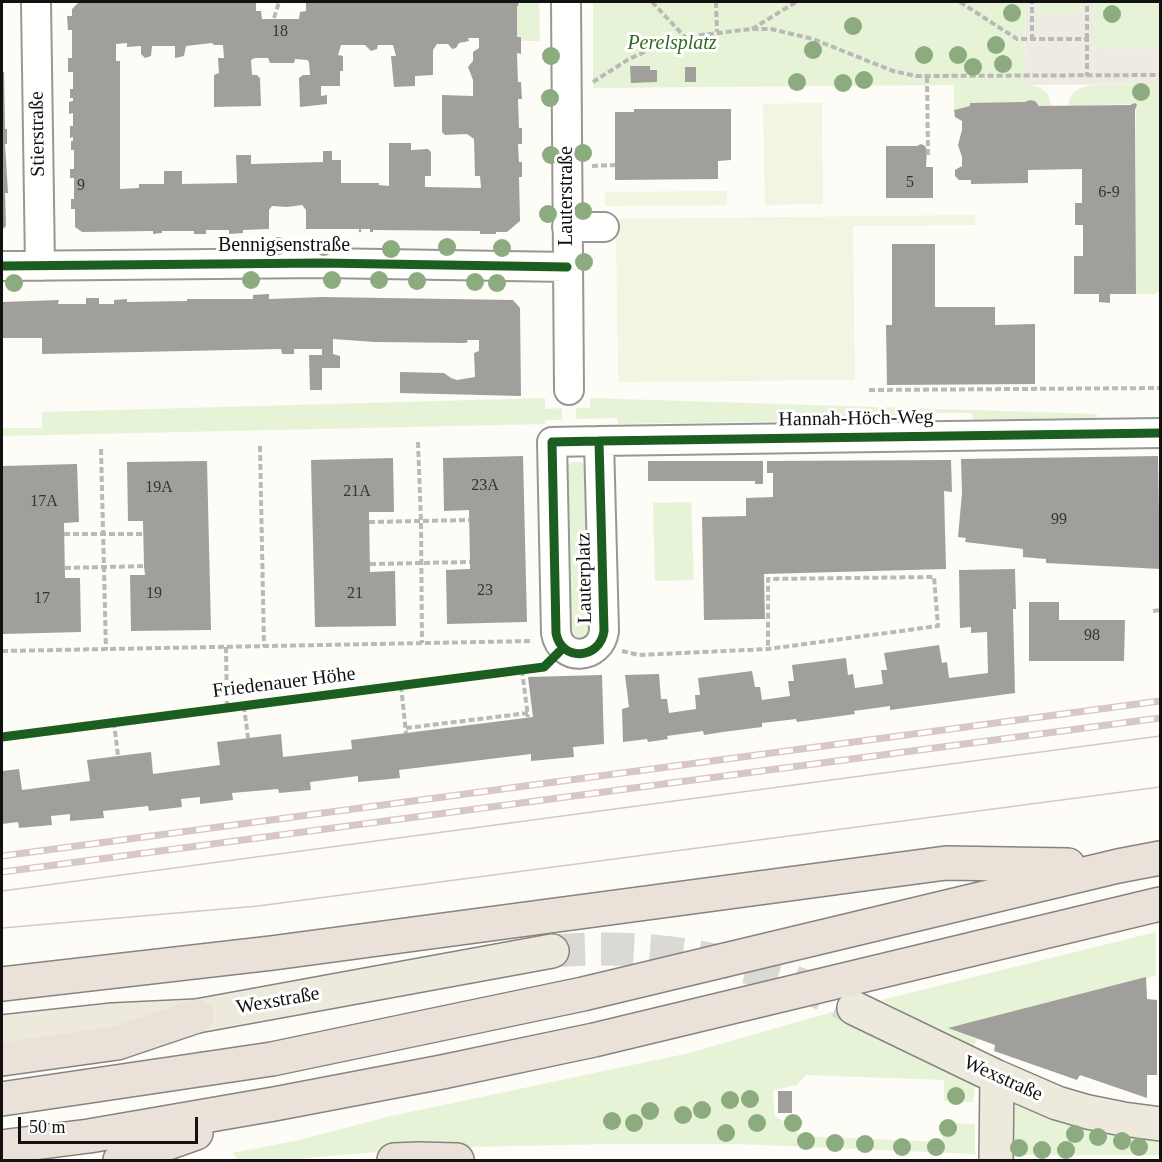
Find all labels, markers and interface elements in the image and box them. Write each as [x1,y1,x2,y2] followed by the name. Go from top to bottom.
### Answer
[272,22,288,42] house number: 18
[627,32,717,56] park label: Perelsplatz
[25,91,51,177] street label: Stierstraße
[555,146,579,246] street label: Lauterstraße
[906,173,914,193] house number: 5
[77,176,85,196] house number: 9
[1098,183,1120,203] house number: 6-9
[218,234,350,258] street label: Bennigsenstraße
[778,406,934,432] street label: Hannah-Höch-Weg
[471,476,499,496] house number: 23A
[145,478,173,498] house number: 19A
[343,482,371,502] house number: 21A
[30,492,58,512] house number: 17A
[1051,510,1067,530] house number: 99
[572,532,598,624] street label: Lauterplatz
[477,581,493,601] house number: 23
[146,584,162,604] house number: 19
[347,584,363,604] house number: 21
[34,589,50,609] house number: 17
[1084,626,1100,646] house number: 98
[211,662,357,704] street label: Friedenauer Höhe
[235,982,321,1020] street label: Wexstraße
[960,1051,1046,1107] street label: Wexstraße
[21,1105,201,1143] scale bar
[29,1117,66,1137] text: 50 m

